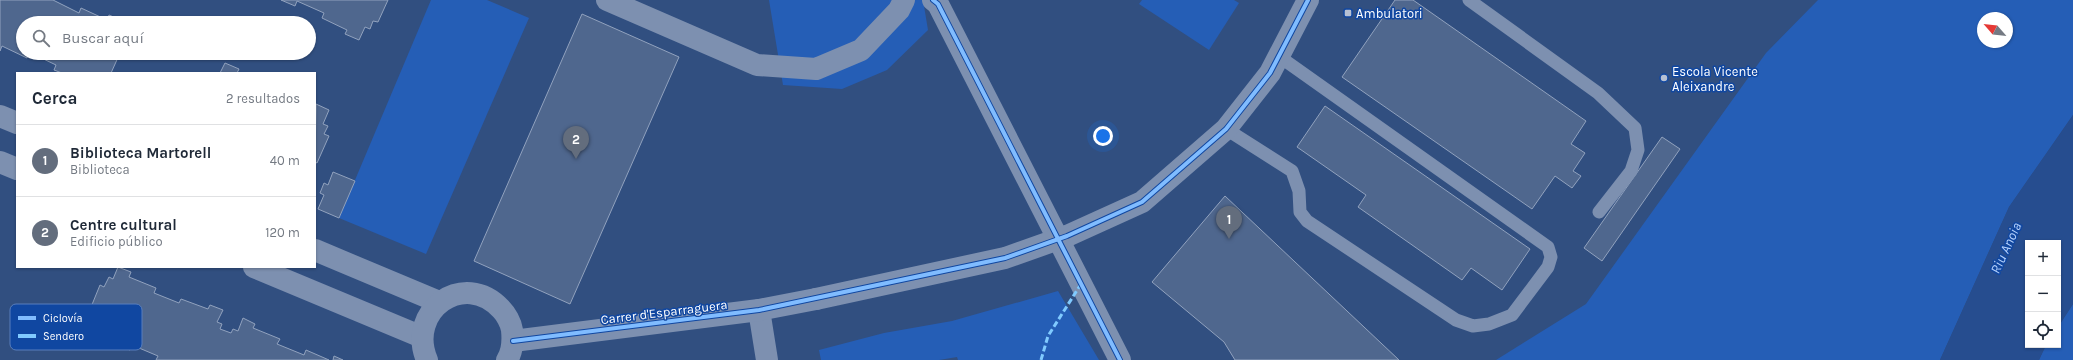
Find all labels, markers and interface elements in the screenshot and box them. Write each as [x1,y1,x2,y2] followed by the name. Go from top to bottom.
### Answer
[1356,6,1423,21] place label: Ambulatori
[1343,8,1353,18] marker: Ambulatori
[1977,12,2013,48] north arrow
[16,16,316,60] search box
[30,27,52,49] icon: search
[62,29,144,47] text: Buscar aquí
[1672,64,1758,94] place label: Escola Vicente Aleixandre
[1659,73,1669,83] marker: Escola Vicente Aleixandre
[32,88,77,108] text: Cerca
[226,91,300,106] text: 2 resultados
[563,126,589,159] pin: 2
[1093,126,1113,146] your location
[70,144,211,162] text: Biblioteca Martorell
[43,153,47,168] text: 1
[270,153,300,168] text: 40 m
[70,162,130,177] text: Biblioteca
[1216,206,1242,239] pin: 1
[70,216,177,234] text: Centre cultural
[1987,220,2025,276] water label: Riu Anoia
[41,225,49,240] text: 2
[265,225,300,240] text: 120 m
[70,234,163,249] text: Edificio público
[2025,240,2061,348] map controls
[2025,240,2061,276] button: +
[2025,276,2061,312] button: −
[600,297,728,327] street label: Carrer d'Esparraguera
[10,304,142,350] legend
[43,312,83,325] text: Ciclovía
[2025,312,2061,348] button: locate
[43,330,84,343] text: Sendero

